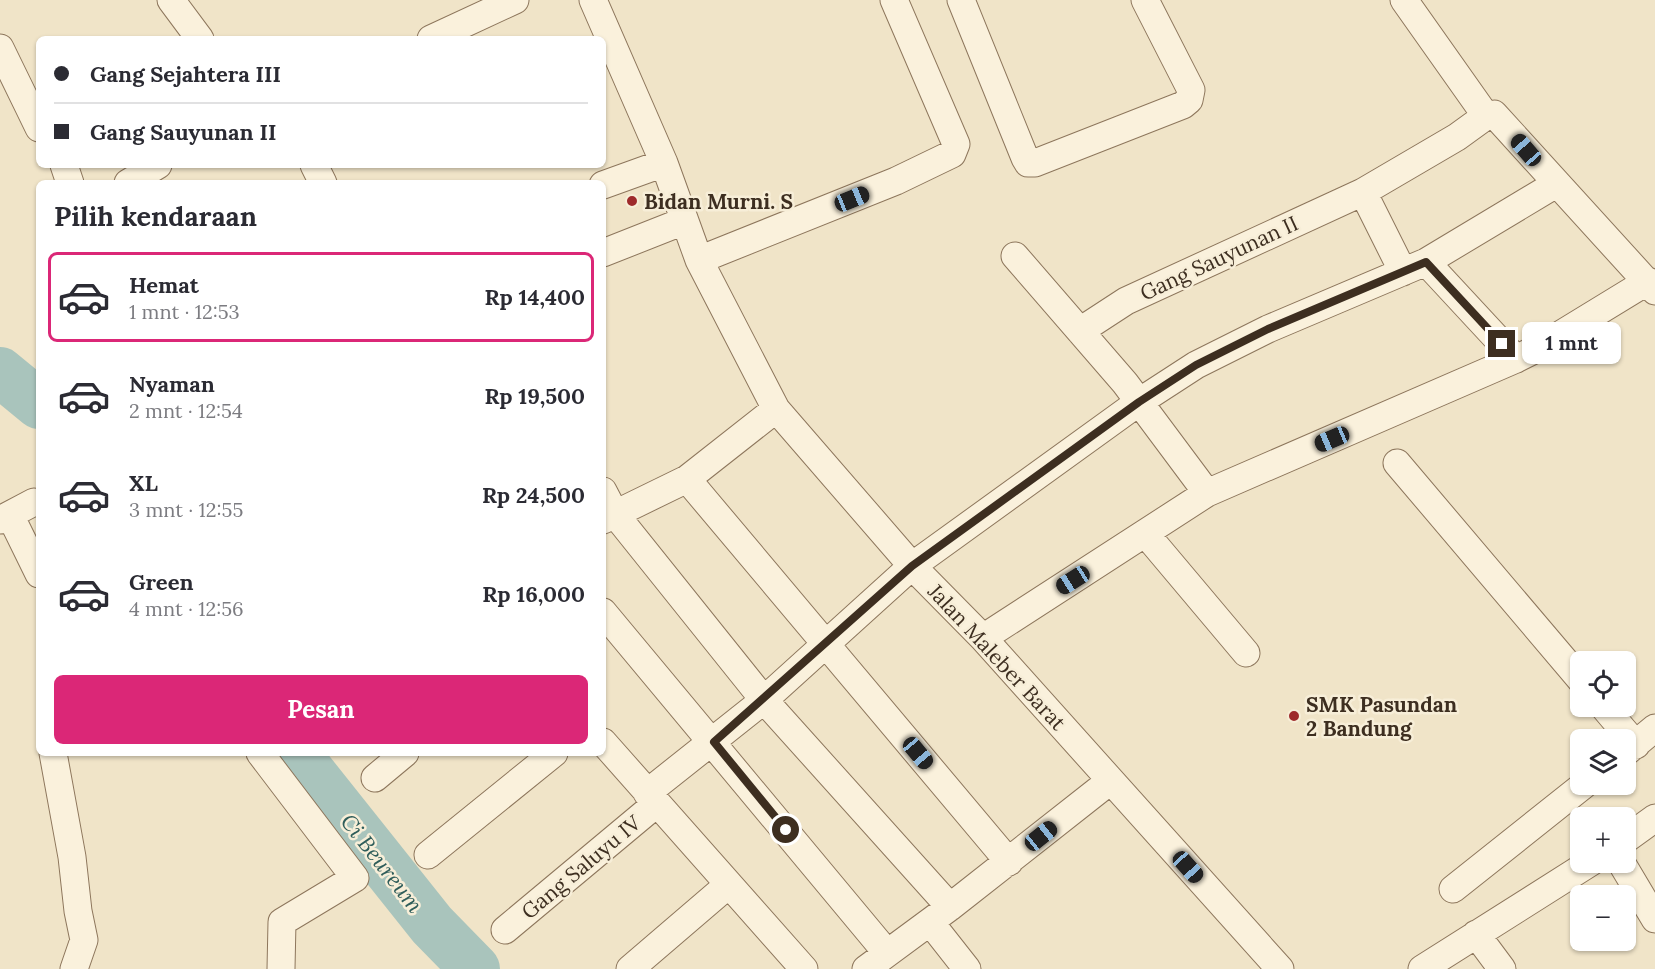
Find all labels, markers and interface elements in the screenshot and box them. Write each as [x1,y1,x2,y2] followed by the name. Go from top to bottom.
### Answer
[90,60,281,88] text: Gang Sejahtera III
[90,118,276,146] text: Gang Sauyunan II
[1507,131,1545,169] car
[832,184,872,214] car
[644,188,793,215] place label: Bidan Murni. S
[625,194,639,208] marker: Bidan Murni. S
[54,199,257,233] text: Pilih kendaraan
[1136,210,1302,306] street label: Gang Sauyunan II
[57,270,111,324] icon: car
[129,271,199,299] text: Hemat
[485,283,585,311] text: Rp 14,400
[129,299,240,324] text: 1 mnt · 12:53
[1523,323,1622,365] callout: 1 mnt
[1488,330,1515,357] route end
[1545,330,1598,355] text: 1 mnt
[57,369,111,423] icon: car
[129,370,215,398] text: Nyaman
[484,382,585,410] text: Rp 19,500
[129,398,243,423] text: 2 mnt · 12:54
[1312,424,1352,454] car
[57,468,111,522] icon: car
[129,469,158,497] text: XL
[482,481,585,509] text: Rp 24,500
[129,497,243,522] text: 3 mnt · 12:55
[1053,563,1093,597] car
[57,567,111,621] icon: car
[129,568,194,596] text: Green
[922,577,1072,736] street label: Jalan Maleber Barat
[482,580,585,608] text: Rp 16,000
[129,596,244,621] text: 4 mnt · 12:56
[1570,651,1636,951] map controls
[1570,651,1636,717] button: locate
[54,675,588,744] button: Pesan
[1306,691,1457,742] place label: SMK Pasundan 2 Bandung
[1287,709,1301,723] marker: SMK Pasundan 2 Bandung
[1570,729,1636,795] button: layers
[900,733,936,773] car
[1570,807,1636,873] button: +
[335,808,430,919] water label: Ci Beureum
[516,808,647,925] street label: Gang Saluyu IV
[772,816,799,843] route start
[1021,818,1061,854] car
[1169,848,1207,886] car
[1570,885,1636,951] button: −

